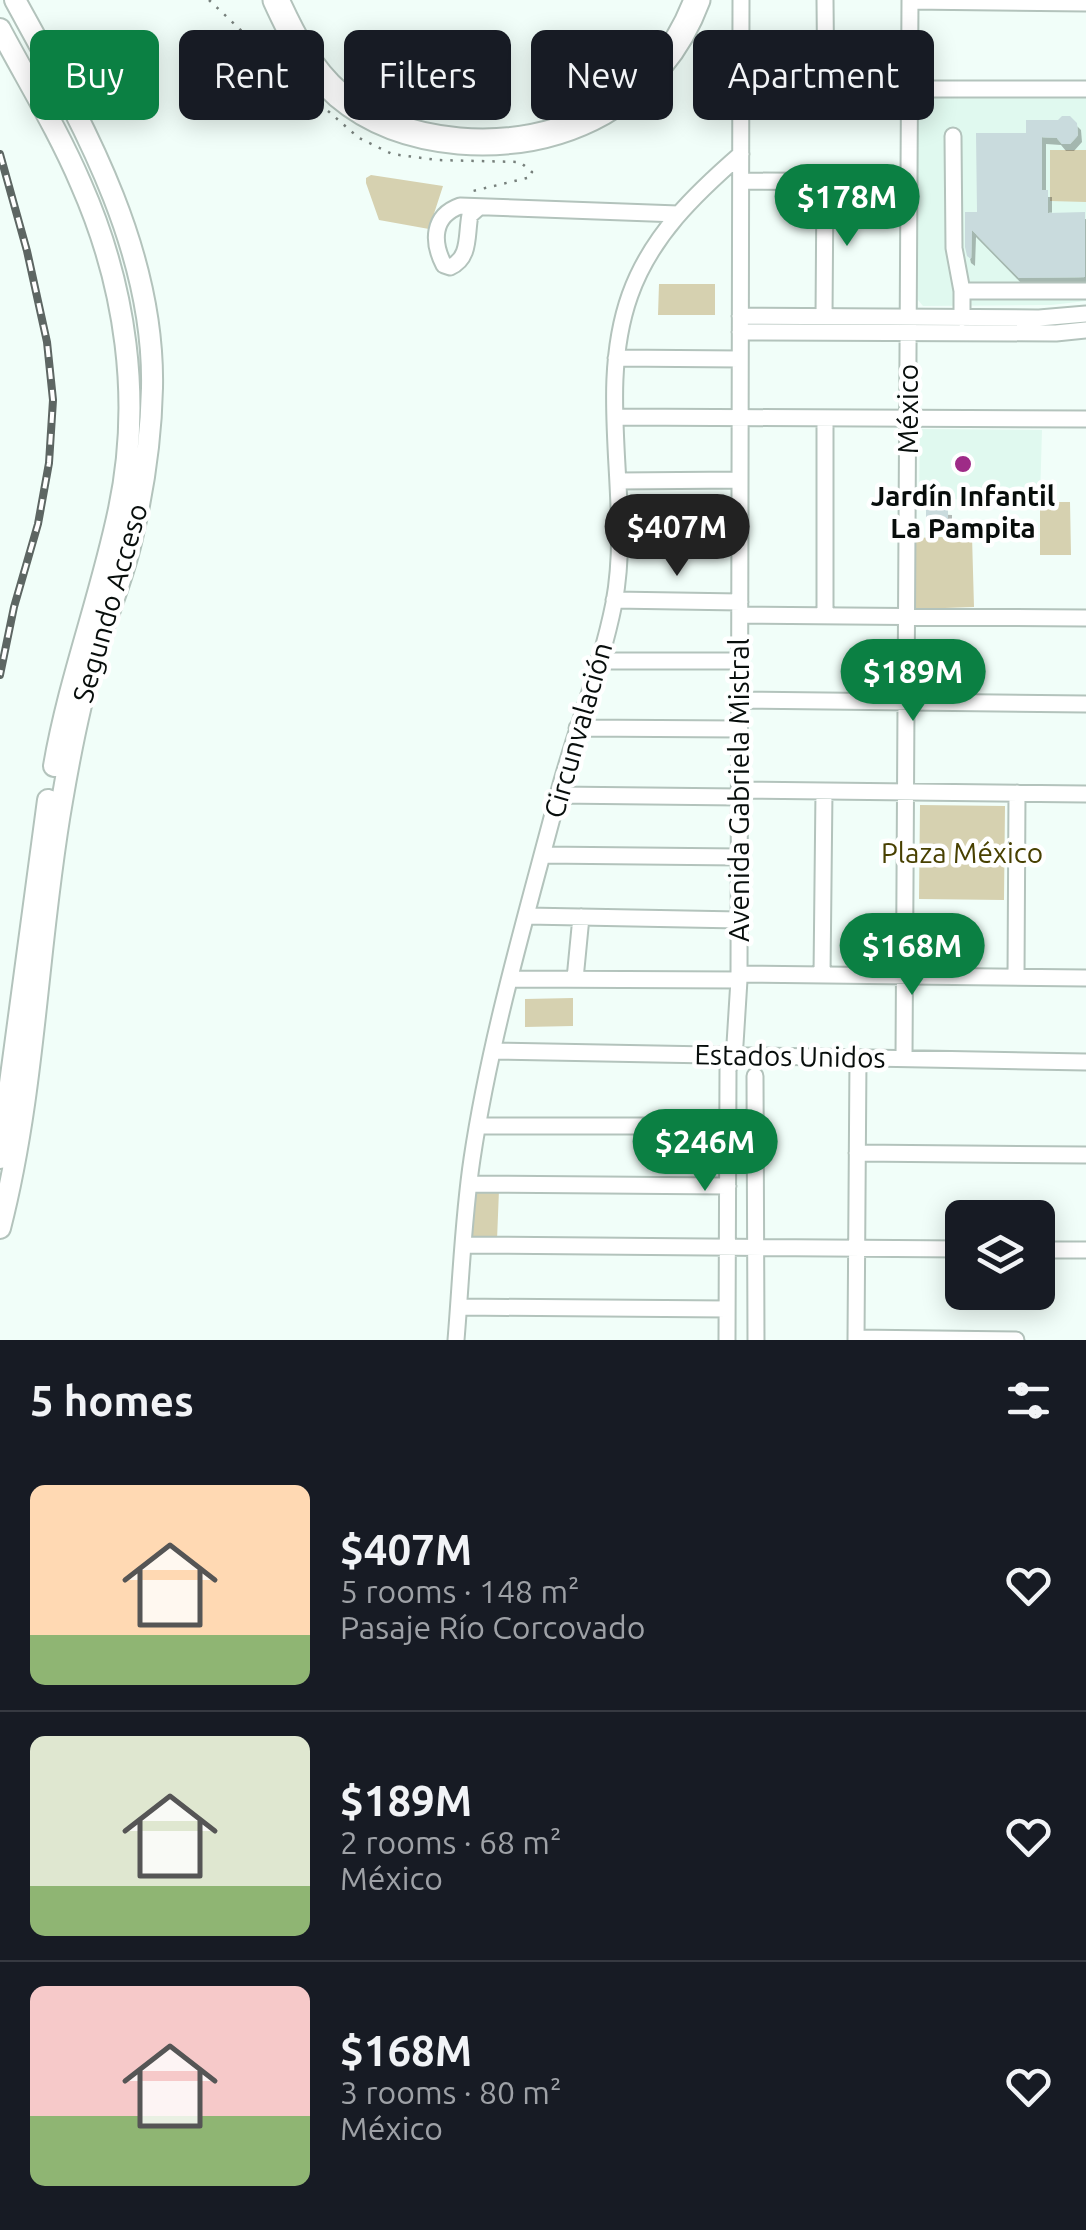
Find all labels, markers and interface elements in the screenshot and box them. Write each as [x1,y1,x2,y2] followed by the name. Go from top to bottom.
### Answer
[30,30,159,120] chip: Buy
[179,30,324,120] chip: Rent
[344,30,511,120] chip: Filters
[531,30,673,120] chip: New
[693,30,934,120] chip: Apartment
[777,164,917,249] pin: $178M
[797,178,897,214] text: $178M
[892,364,923,454] street label: México
[952,453,974,475] marker: Jardín Infantil La Pampita
[871,480,1055,543] place label: Jardín Infantil La Pampita
[607,494,747,579] pin: $407M
[66,500,153,706] street label: Segundo Acceso
[627,508,727,544] text: $407M
[538,638,617,821] street label: Circunvalación
[723,638,754,942] street label: Avenida Gabriela Mistral
[843,639,983,724] pin: $189M
[863,653,963,689] text: $189M
[881,837,1043,868] park label: Plaza México
[842,913,982,998] pin: $168M
[862,927,962,963] text: $168M
[694,1038,886,1073] street label: Estados Unidos
[635,1109,775,1194] pin: $246M
[655,1123,755,1159] text: $246M
[945,1200,1055,1310] map controls
[945,1200,1055,1310] button: layers
[1001,1373,1056,1428] icon: filters
[30,1377,194,1424] text: 5 homes
[110,1525,230,1645] icon: home
[340,1526,472,1573] text: $407M
[1001,1558,1056,1613] icon: heart
[340,1573,580,1609] text: 5 rooms · 148 m²
[340,1609,646,1645] text: Pasaje Río Corcovado
[110,1776,230,1896] icon: home
[340,1777,472,1824] text: $189M
[1001,1809,1056,1864] icon: heart
[340,1824,561,1860] text: 2 rooms · 68 m²
[340,1860,443,1896] text: México
[110,2026,230,2146] icon: home
[340,2027,472,2074] text: $168M
[1001,2059,1056,2114] icon: heart
[340,2074,561,2110] text: 3 rooms · 80 m²
[340,2110,443,2146] text: México

